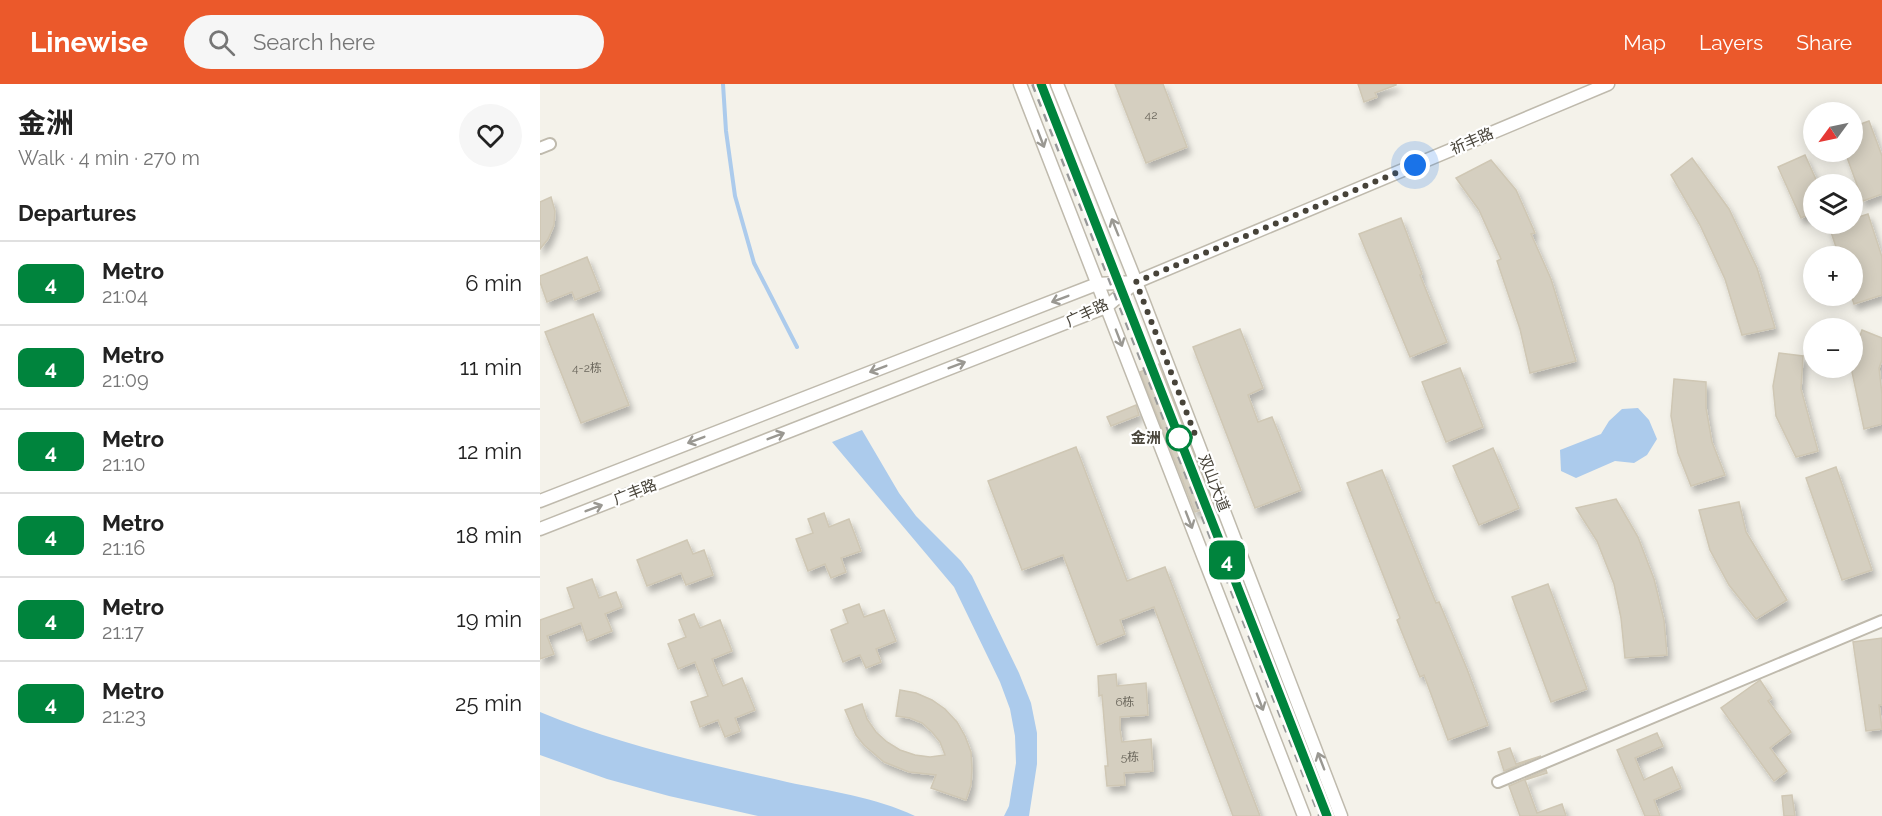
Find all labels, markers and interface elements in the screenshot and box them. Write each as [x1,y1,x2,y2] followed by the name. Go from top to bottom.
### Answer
[184,15,604,69] search box
[30,26,148,59] text: Linewise
[205,26,238,59] icon: search
[253,29,375,55] text: Search here
[1623,30,1666,55] text: Map
[1699,30,1763,55] text: Layers
[1796,30,1852,55] text: Share
[1803,102,1863,162] north arrow
[1803,102,1863,378] map controls
[459,104,522,167] button: heart
[18,107,74,140] text: 金洲
[1145,108,1157,122] house number: 42
[1448,124,1496,158] street label: 祈丰路
[1037,129,1048,147] one-way arrow
[18,146,200,170] text: Walk · 4 min · 270 m
[1400,150,1430,180] your location
[1803,174,1863,234] button: layers
[18,200,136,226] text: Departures
[1108,218,1119,237] one-way arrow
[1803,246,1863,306] button: +
[102,258,164,284] text: Metro
[465,270,522,296] text: 6 min
[45,271,57,296] text: 4
[102,284,148,308] text: 21:04
[1051,294,1069,305] one-way arrow
[1063,295,1111,331] street label: 广丰路
[1803,318,1863,378] button: −
[1114,328,1125,347] one-way arrow
[102,342,164,368] text: Metro
[460,354,522,380] text: 11 min
[45,355,57,380] text: 4
[948,359,966,370] one-way arrow
[572,361,602,375] house number: 4-2栋
[869,365,888,376] one-way arrow
[102,368,149,392] text: 21:09
[1166,425,1192,451] marker: 金洲
[102,426,164,452] text: Metro
[1131,429,1161,447] place label: 金洲
[766,430,785,441] one-way arrow
[687,436,706,447] one-way arrow
[458,438,522,464] text: 12 min
[45,439,57,464] text: 4
[102,452,146,476] text: 21:10
[1195,452,1233,514] street label: 双山大道
[611,476,659,508] street label: 广丰路
[585,502,603,513] one-way arrow
[102,510,164,536] text: Metro
[1184,510,1195,529] one-way arrow
[456,522,522,548] text: 18 min
[45,523,57,548] text: 4
[102,536,145,560] text: 21:16
[1208,540,1246,580] line badge: 4
[1221,548,1233,573] text: 4
[102,594,164,620] text: Metro
[456,606,522,632] text: 19 min
[45,607,57,632] text: 4
[102,620,144,644] text: 21:17
[102,678,164,704] text: Metro
[455,690,522,716] text: 25 min
[45,691,57,716] text: 4
[1255,692,1266,711] one-way arrow
[1115,695,1135,709] house number: 6栋
[102,704,146,728] text: 21:23
[1121,750,1139,764] house number: 5栋
[1314,753,1325,771] one-way arrow

